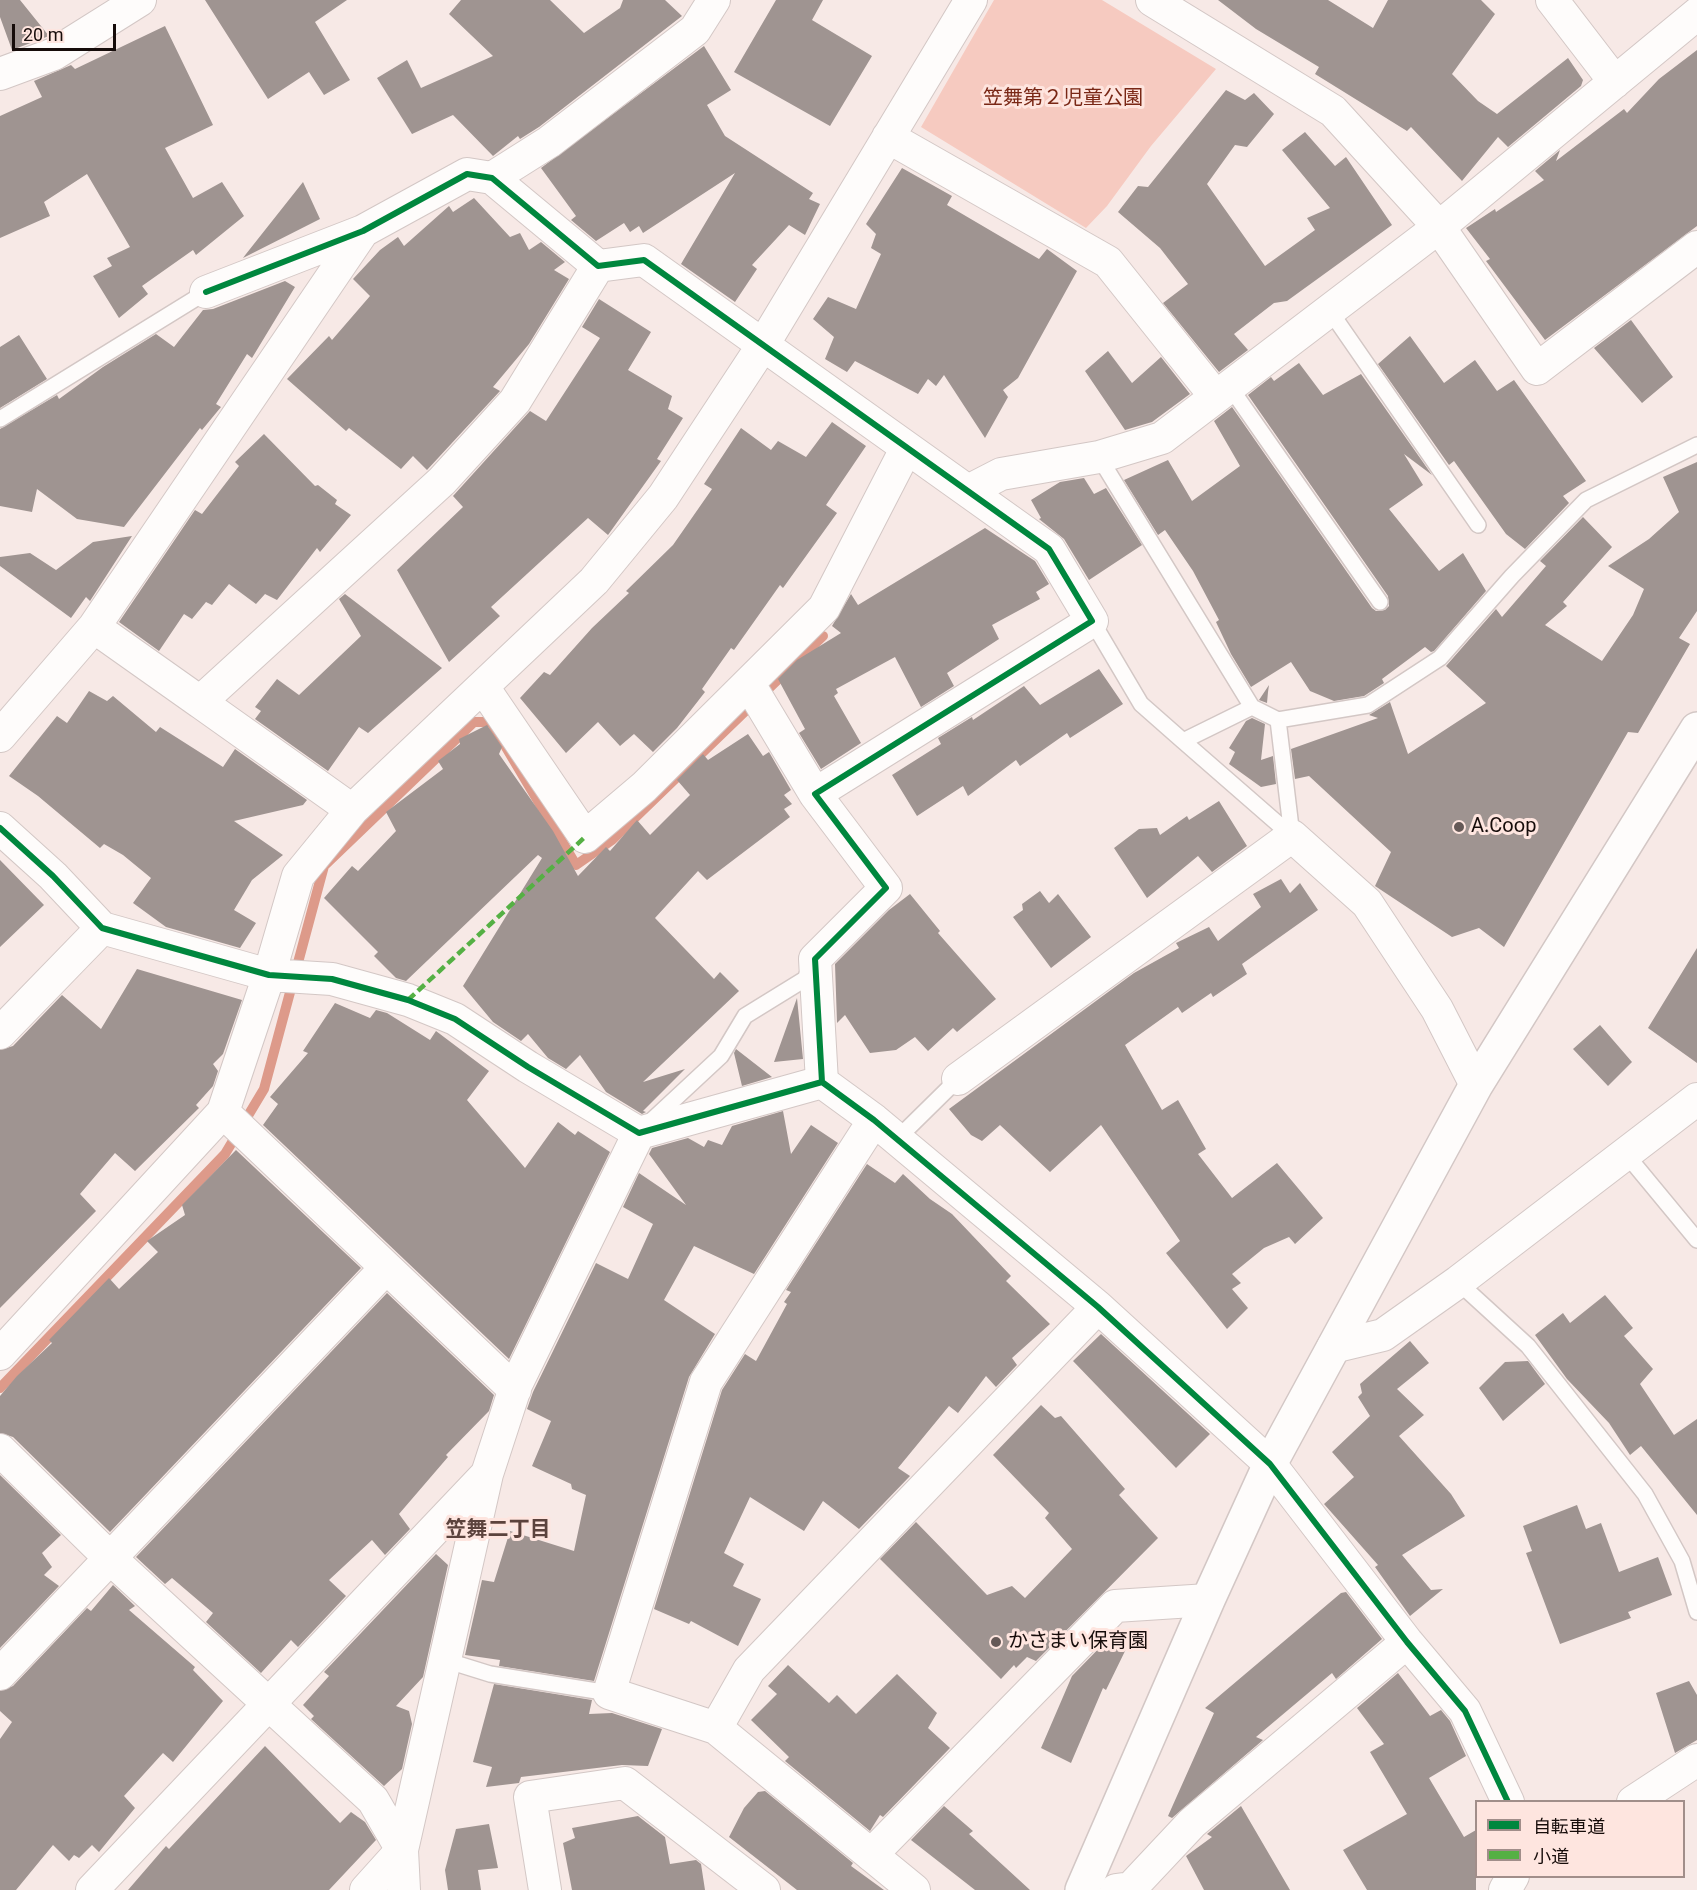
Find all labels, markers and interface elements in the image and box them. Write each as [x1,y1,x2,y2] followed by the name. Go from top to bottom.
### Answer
[15,12,118,50] scale bar
[23,24,63,45] text: 20 m
[983,87,1143,111] park label: 笠舞第２児童公園
[1471,815,1536,839] place label: A.Coop
[1452,820,1466,834] marker: A.Coop
[446,1518,550,1544] district label: 笠舞二丁目
[1008,1630,1148,1654] place label: かさまい保育園
[989,1635,1003,1649] marker: かさまい保育園
[1475,1800,1685,1878] legend
[1533,1816,1605,1837] text: 自転車道
[1533,1846,1569,1867] text: 小道

